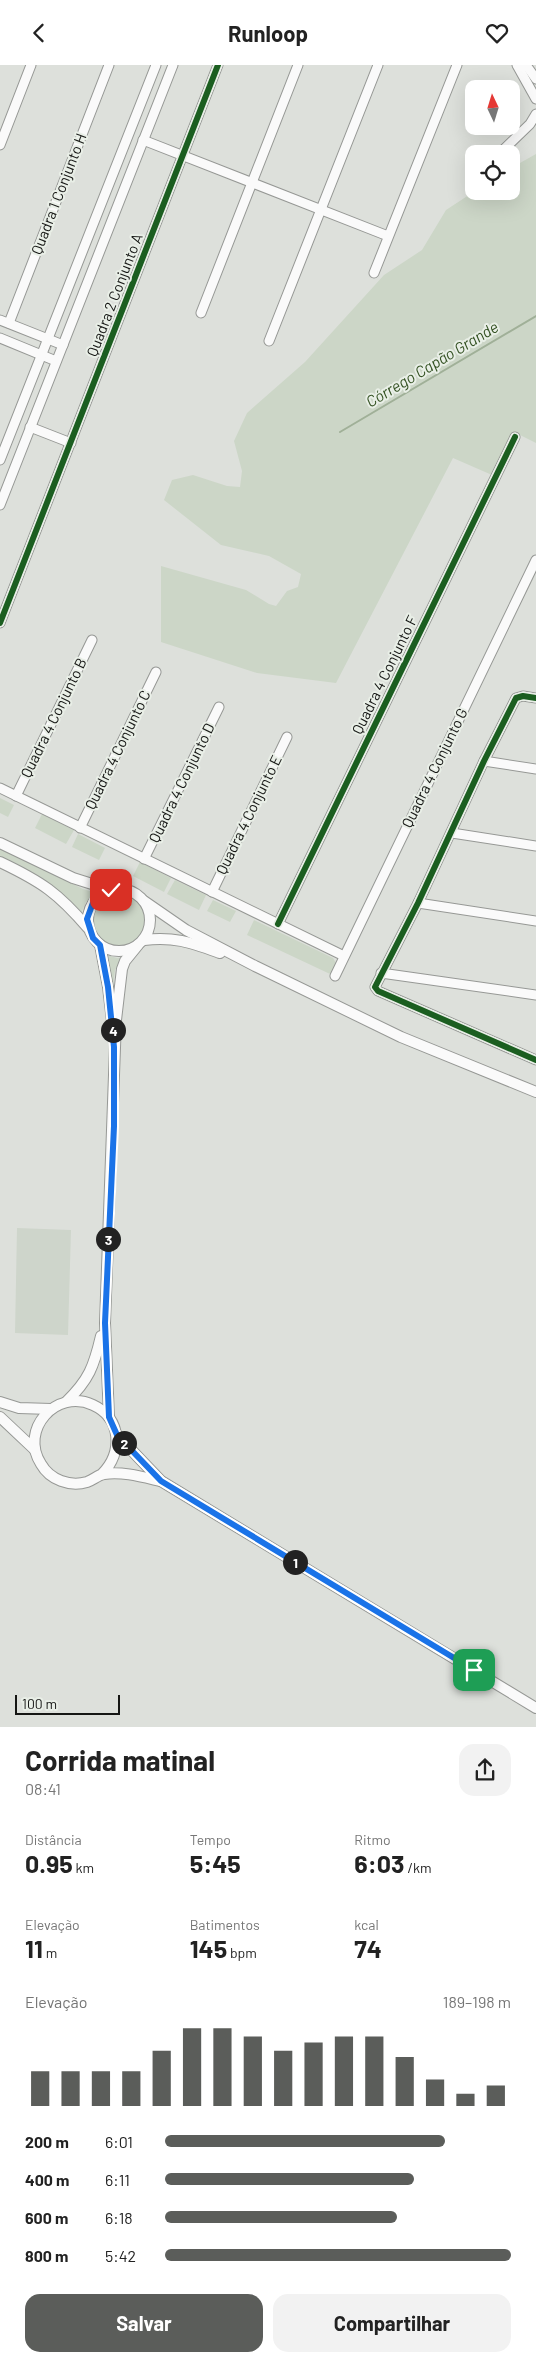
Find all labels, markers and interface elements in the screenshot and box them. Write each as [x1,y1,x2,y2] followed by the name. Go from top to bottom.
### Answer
[25,19,53,47] icon: back
[483,19,511,47] icon: heart
[228,20,308,46] text: Runloop
[465,80,520,135] north arrow
[465,80,520,200] map controls
[27,131,89,257] street label: Quadra 1 Conjunto H
[465,145,520,200] button: locate
[82,231,146,359] street label: Quadra 2 Conjunto A
[362,316,501,411] water label: Córrego Capão Grande
[348,612,421,737] street label: Quadra 4 Conjunto F
[16,655,90,780] street label: Quadra 4 Conjunto B
[80,687,154,812] street label: Quadra 4 Conjunto C
[397,705,471,830] street label: Quadra 4 Conjunto G
[144,720,218,845] street label: Quadra 4 Conjunto D
[211,752,285,877] street label: Quadra 4 Conjunto E
[90,869,132,911] pin
[97,876,125,904] icon: check
[100,1017,126,1043] pin: 4
[109,1022,118,1039] text: 4
[96,1227,120,1251] pin: 3
[105,1231,112,1248] text: 3
[112,1431,136,1455] pin: 2
[121,1435,128,1452] text: 2
[282,1549,308,1575] pin: 1
[293,1554,298,1571] text: 1
[453,1649,495,1691] pin
[460,1656,488,1684] icon: arrive
[15,1692,120,1715] scale bar
[22,1695,57,1712] text: 100 m
[25,1743,215,1777] text: Corrida matinal
[459,1744,511,1796] button: share
[25,1779,61,1798] text: 08:41
[25,1831,82,1848] text: Distância
[190,1831,231,1848] text: Tempo
[354,1831,391,1848] text: Ritmo
[25,1848,73,1878] text: 0.95
[190,1848,241,1878] text: 5:45
[354,1848,405,1878] text: 6:03
[73,1859,94,1876] text: km
[405,1859,432,1876] text: /km
[25,1916,80,1933] text: Elevação
[190,1916,260,1933] text: Batimentos
[354,1916,379,1933] text: kcal
[25,1933,43,1963] text: 11
[190,1933,227,1963] text: 145
[354,1933,382,1963] text: 74
[43,1944,57,1961] text: m
[227,1944,257,1961] text: bpm
[25,1992,87,2011] text: Elevação
[443,1992,511,2011] text: 189–198 m
[25,2132,69,2151] text: 200 m
[105,2132,133,2151] text: 6:01
[25,2170,69,2189] text: 400 m
[105,2170,130,2189] text: 6:11
[25,2208,68,2227] text: 600 m
[105,2208,133,2227] text: 6:18
[25,2246,68,2265] text: 800 m
[105,2246,136,2265] text: 5:42
[25,2294,263,2352] button: Salvar
[273,2294,511,2352] button: Compartilhar

